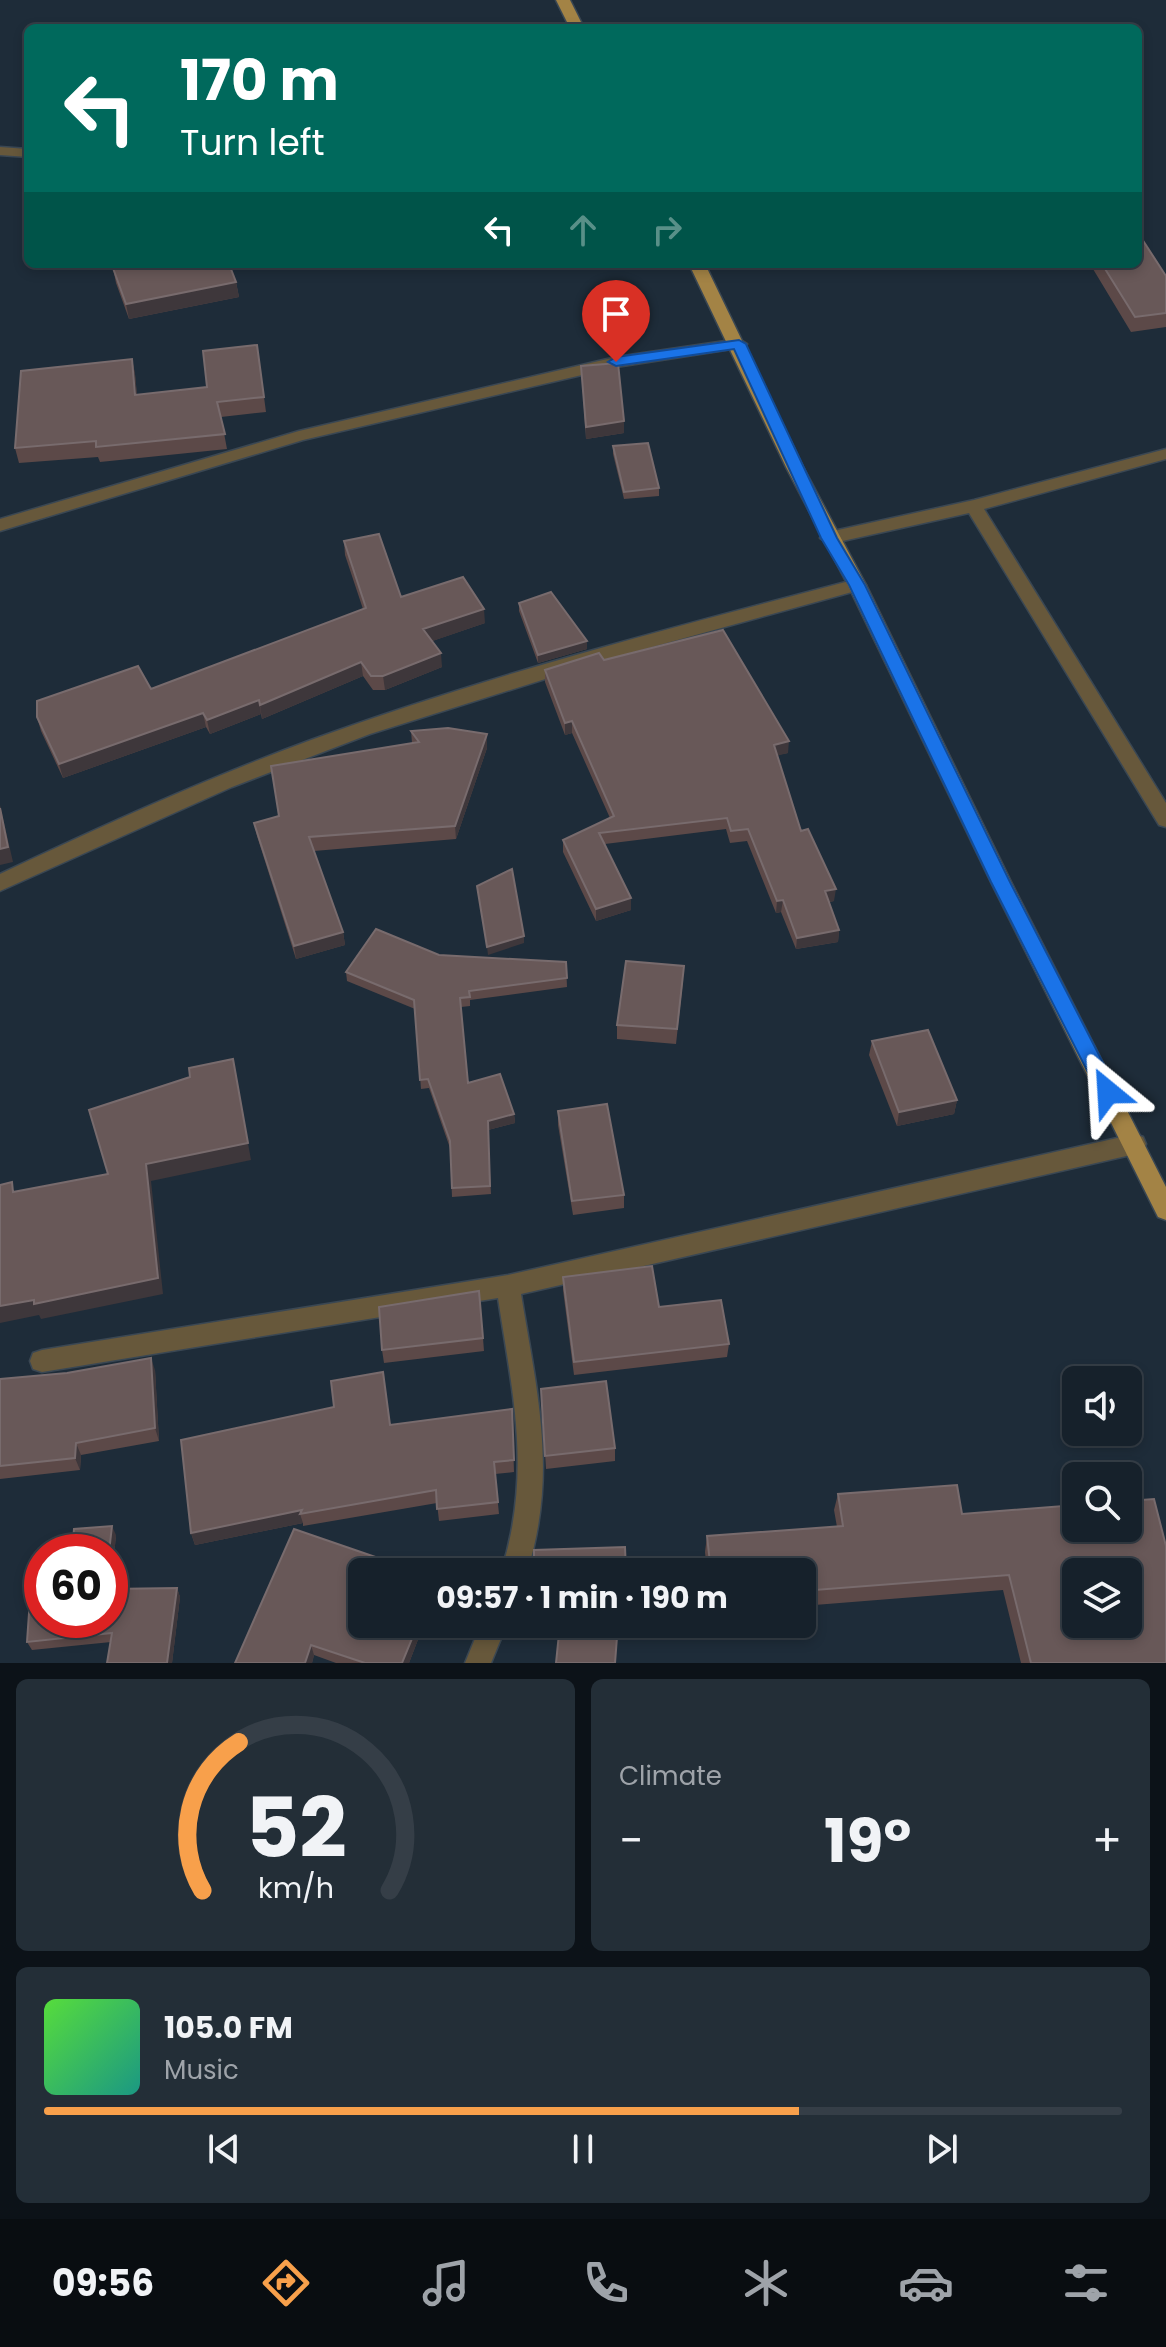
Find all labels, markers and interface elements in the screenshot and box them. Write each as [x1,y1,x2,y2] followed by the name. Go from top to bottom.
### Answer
[180,41,339,120] text: 170 m
[48,56,152,160] icon: left
[180,117,325,168] text: Turn left
[477,208,521,252] icon: left
[561,208,605,252] icon: ahead
[645,208,689,252] icon: right
[582,280,650,362] pin
[594,292,638,336] icon: arrive
[1066,1050,1150,1134] position arrow
[1062,1366,1142,1638] map controls
[1062,1366,1142,1446] button: sound
[1062,1462,1142,1542] button: search
[24,1534,128,1638] speed limit sign: 60
[1062,1558,1142,1638] button: layers
[436,1576,728,1619] text: 09:57 · 1 min · 190 m
[619,1758,722,1794] text: Climate
[245,1770,346,1886] text: 52
[824,1799,911,1883] text: 19°
[619,1810,643,1871] text: −
[1092,1810,1122,1871] text: +
[257,1868,334,1908] text: km/h
[164,2006,293,2049] text: 105.0 FM
[164,2052,239,2088] text: Music
[202,2127,246,2171] icon: previous
[561,2127,605,2171] icon: pause
[920,2127,964,2171] icon: next
[258,2255,314,2311] icon: directions
[418,2255,474,2311] icon: music
[578,2255,634,2311] icon: phone
[738,2255,794,2311] icon: climate
[898,2255,954,2311] icon: car
[1058,2255,1114,2311] icon: filters
[52,2258,154,2309] text: 09:56

